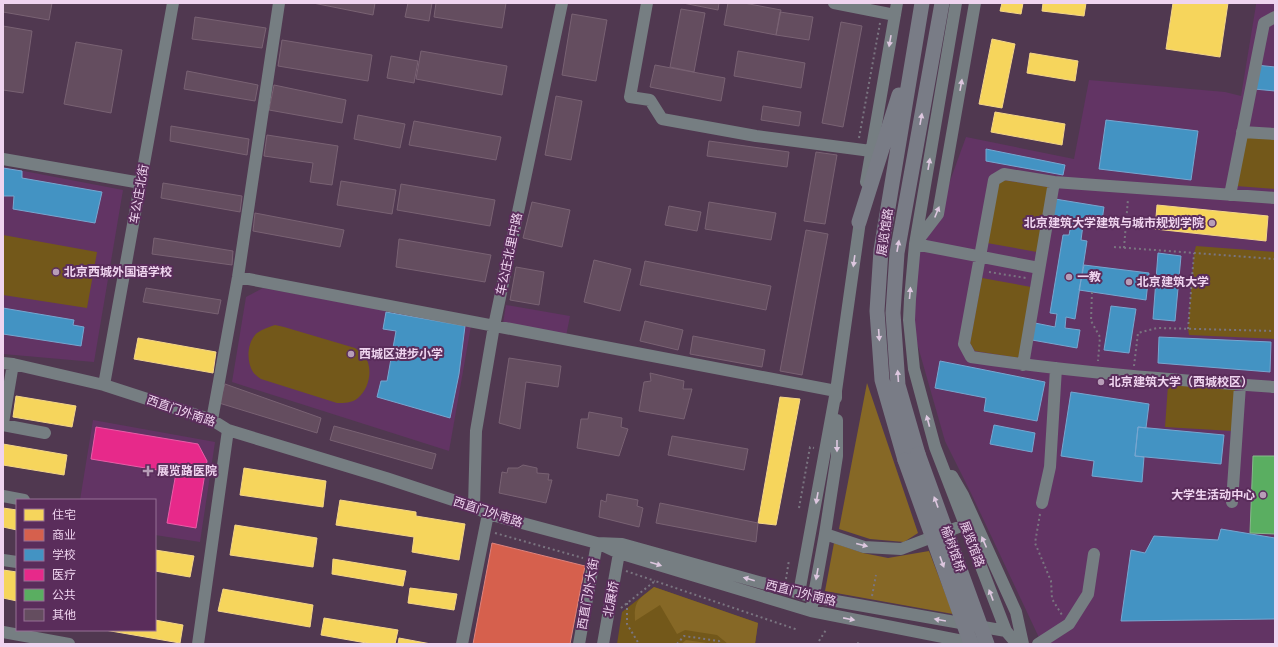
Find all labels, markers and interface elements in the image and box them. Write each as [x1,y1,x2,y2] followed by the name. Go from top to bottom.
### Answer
[887,35,893,48] one-way arrow
[958,79,964,91] one-way arrow
[918,112,924,125] one-way arrow
[926,158,932,170] one-way arrow
[126,163,151,225] street label: 车公庄北街
[934,206,940,218] one-way arrow
[874,207,895,257] street label: 展览馆路
[492,211,525,297] street label: 车公庄北里中路
[1024,215,1204,230] place label: 北京建筑大学建筑与城市规划学院
[1207,218,1217,228] marker: 北京建筑大学建筑与城市规划学院
[895,240,901,253] one-way arrow
[851,255,857,267] one-way arrow
[64,264,172,279] place label: 北京西城外国语学校
[51,267,61,277] marker: 北京西城外国语学校
[1077,269,1101,284] place label: 一教
[1064,272,1074,282] marker: 一教
[1137,274,1209,289] place label: 北京建筑大学
[1124,277,1134,287] marker: 北京建筑大学
[907,287,914,299] one-way arrow
[875,329,882,341] one-way arrow
[359,346,443,361] place label: 西城区进步小学
[346,349,356,359] marker: 西城区进步小学
[894,370,901,382] one-way arrow
[1109,374,1253,389] place label: 北京建筑大学（西城校区）
[1096,377,1106,387] marker: 北京建筑大学（西城校区）
[145,392,218,429] street label: 西直门外南路
[924,414,930,427] one-way arrow
[834,440,840,453] one-way arrow
[157,463,217,478] place label: 展览路医院
[142,465,154,477] marker: 展览路医院
[1171,487,1255,502] place label: 大学生活动中心
[1258,490,1268,500] marker: 大学生活动中心
[813,492,819,504] one-way arrow
[452,493,525,530] street label: 西直门外南路
[932,496,938,508] one-way arrow
[16,499,156,631] legend
[52,507,76,522] text: 住宅
[957,519,988,569] street label: 展览馆路
[938,524,969,574] street label: 榆树馆桥
[52,527,76,542] text: 商业
[981,537,987,548] one-way arrow
[856,543,868,549] one-way arrow
[52,547,76,562] text: 学校
[939,556,945,568] one-way arrow
[574,557,601,631] street label: 西直门外大街
[651,561,663,567] one-way arrow
[52,567,76,582] text: 医疗
[814,568,820,580] one-way arrow
[742,576,754,582] one-way arrow
[764,577,838,609] street label: 西直门外南路
[600,580,621,618] street label: 北展桥
[52,587,76,602] text: 公共
[988,589,994,601] one-way arrow
[52,607,76,622] text: 其他
[843,616,855,622] one-way arrow
[933,617,946,623] one-way arrow

